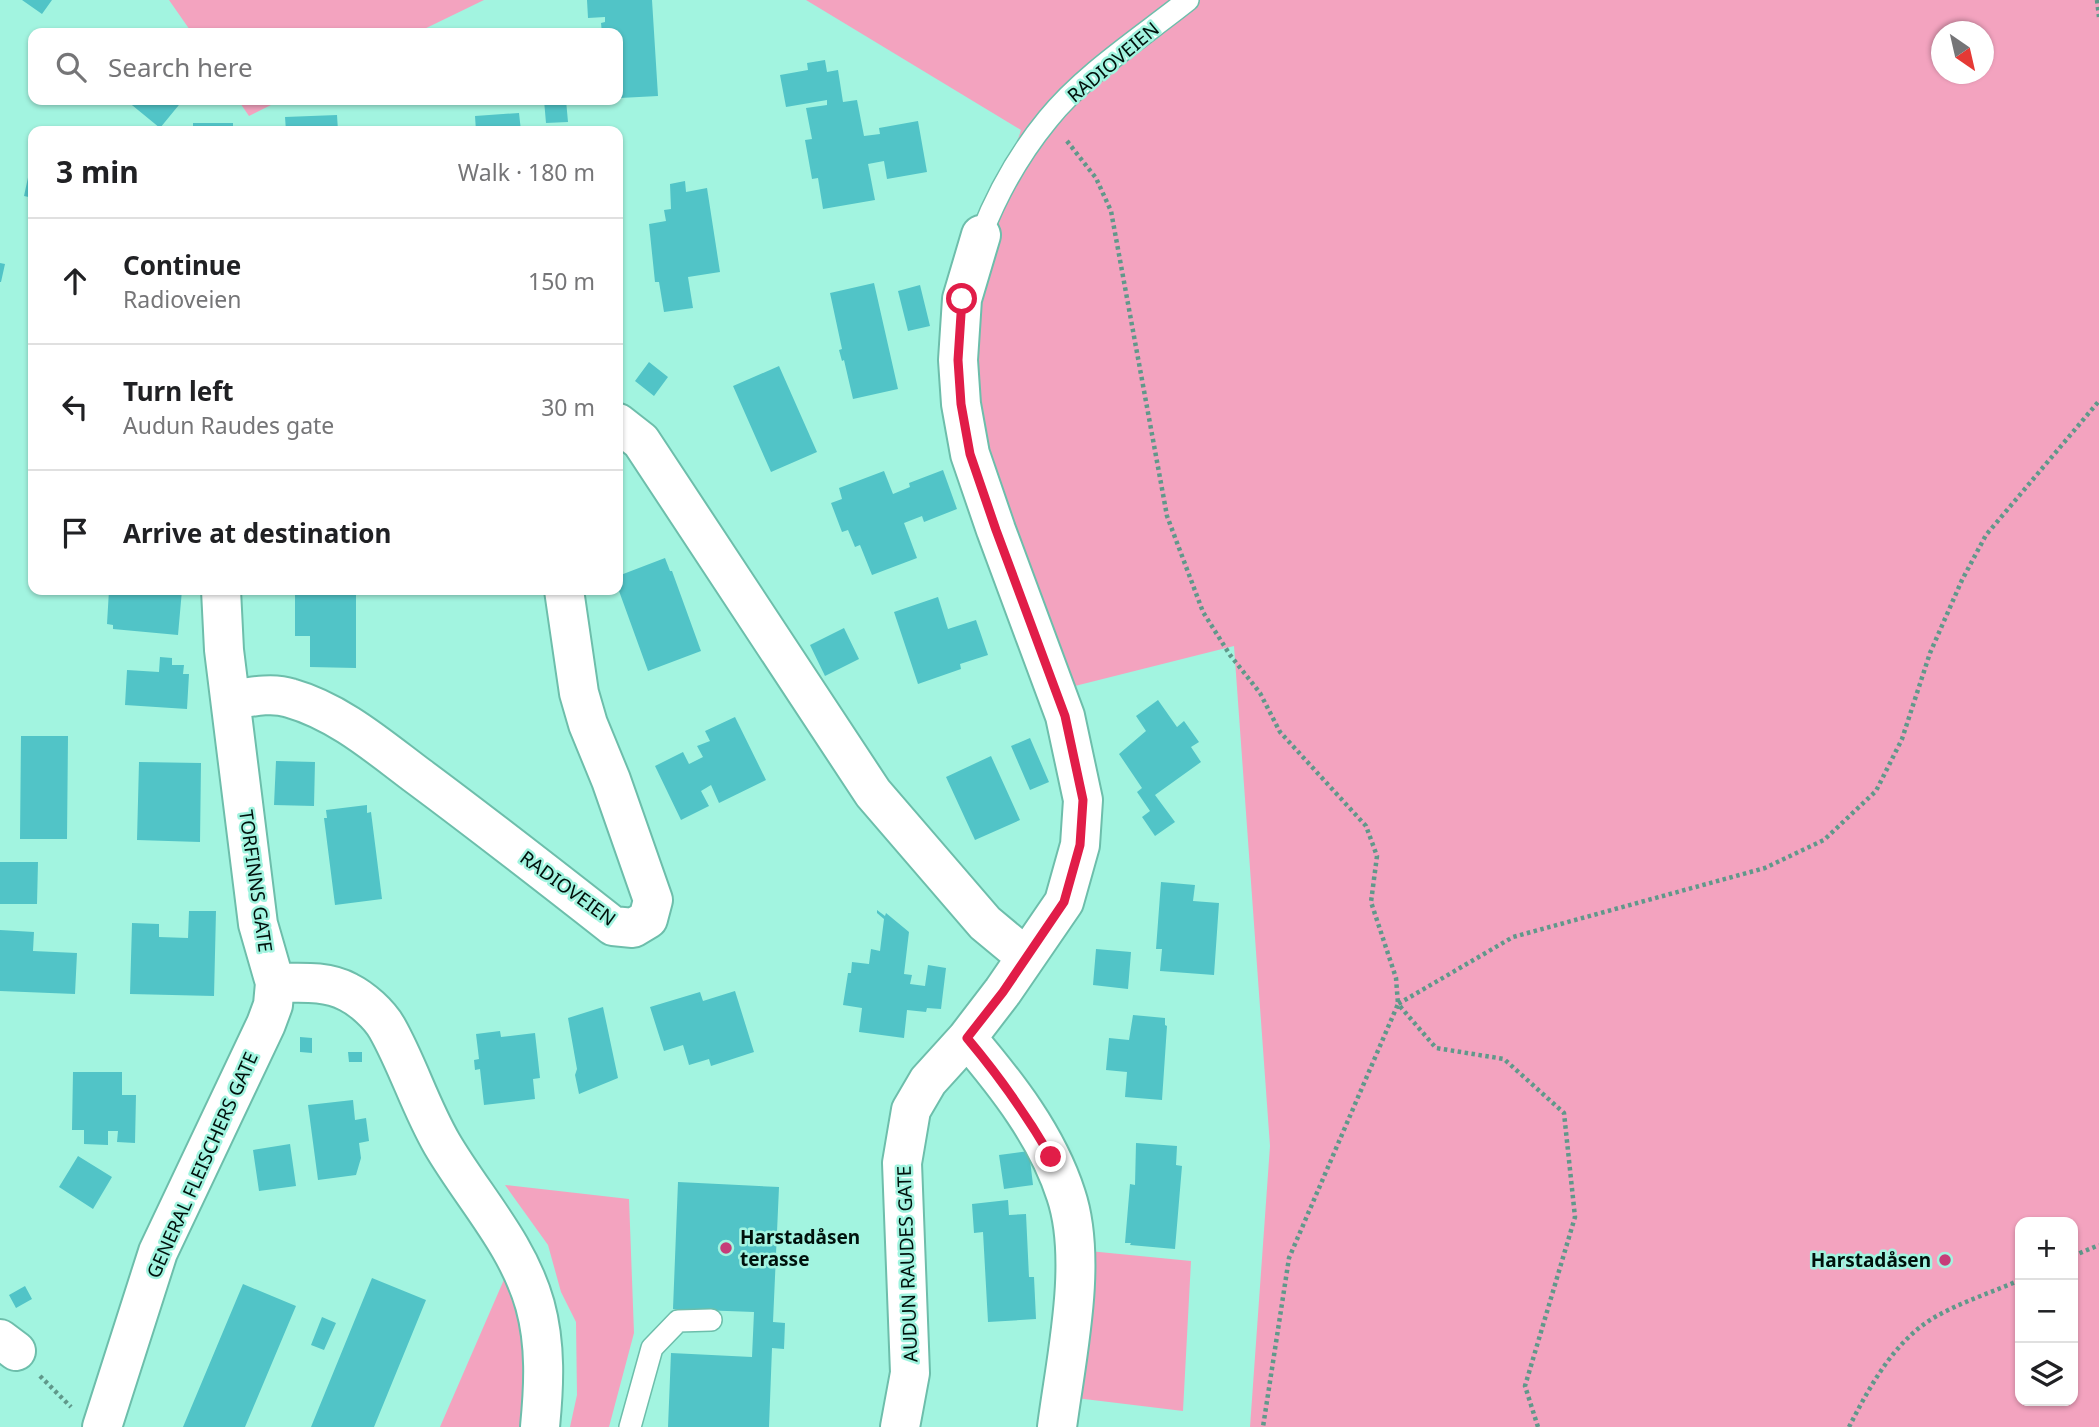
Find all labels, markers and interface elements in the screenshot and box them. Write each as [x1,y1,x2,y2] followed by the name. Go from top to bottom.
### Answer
[1062,16,1164,108] street label: RADIOVEIEN
[1931,21,1994,84] north arrow
[28,28,623,105] search box
[52,48,90,86] icon: search
[108,49,253,85] text: Search here
[56,151,139,192] text: 3 min
[458,156,595,188] text: Walk · 180 m
[123,247,241,283] text: Continue
[56,262,94,300] icon: ahead
[528,265,595,297] text: 150 m
[123,283,242,315] text: Radioveien
[946,283,977,314] route start
[123,373,234,409] text: Turn left
[56,388,94,426] icon: left
[541,391,595,423] text: 30 m
[123,409,334,441] text: Audun Raudes gate
[56,514,94,552] icon: arrive
[123,515,392,551] text: Arrive at destination
[233,808,279,954] street label: TORFINNS GATE
[515,844,621,932] street label: RADIOVEIEN
[140,1048,264,1282] street label: GENERAL FLEISCHERS GATE
[1035,1141,1066,1172] route end
[891,1165,923,1363] street label: AUDUN RAUDES GATE
[2015,1217,2078,1406] map controls
[2015,1217,2078,1280] button: +
[740,1224,860,1272] place label: Harstadåsen terasse
[718,1240,734,1256] marker: Harstadåsen terasse
[1811,1247,1931,1273] place label: Harstadåsen
[1937,1252,1953,1268] marker: Harstadåsen
[2015,1280,2078,1343] button: −
[2015,1343,2078,1406] button: layers

